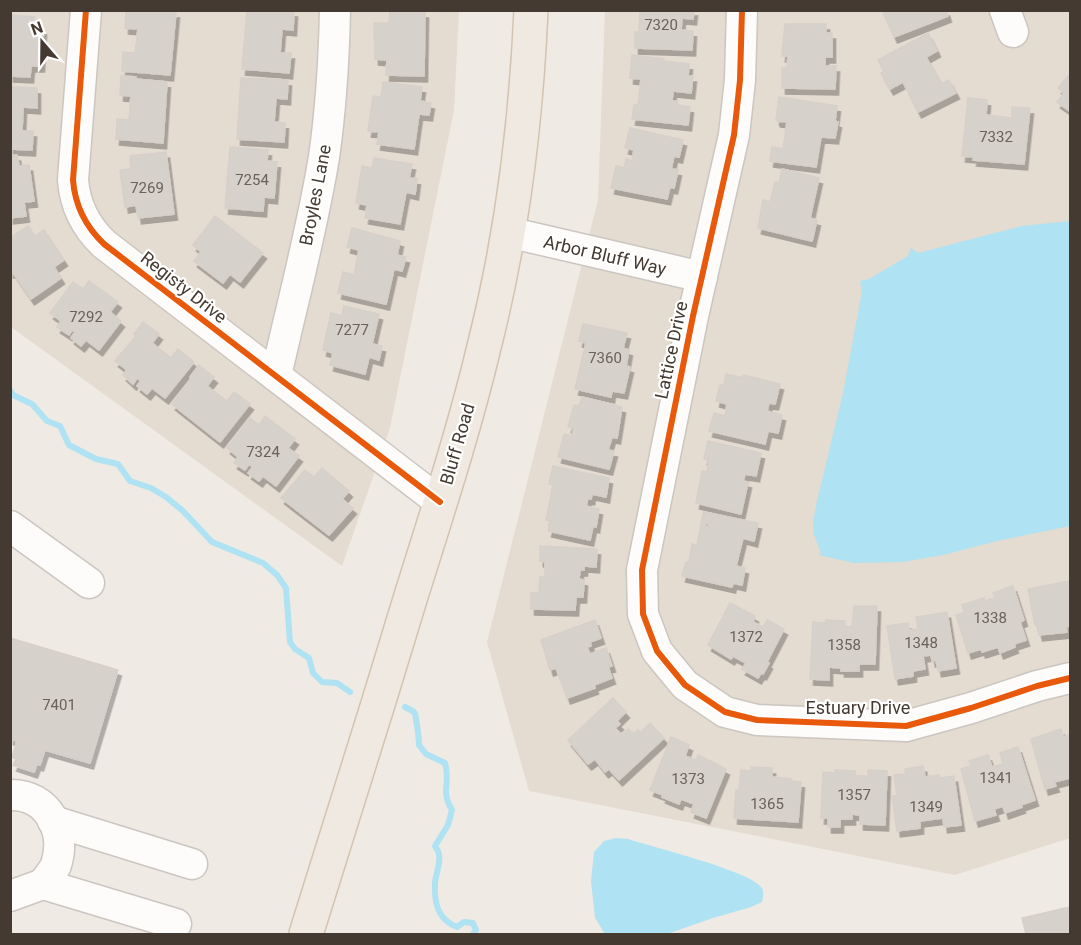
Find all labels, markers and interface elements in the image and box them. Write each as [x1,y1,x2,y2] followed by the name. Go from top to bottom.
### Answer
[12,12,72,72] north arrow
[644,16,678,34] house number: 7320
[28,18,46,39] text: N
[979,128,1013,146] house number: 7332
[295,143,335,247] street label: Broyles Lane
[235,171,269,189] house number: 7254
[130,179,164,197] house number: 7269
[542,231,669,279] street label: Arbor Bluff Way
[137,247,231,327] street label: Registy Drive
[650,299,692,401] street label: Lattice Drive
[69,308,103,326] house number: 7292
[335,321,369,339] house number: 7277
[588,349,622,367] house number: 7360
[435,401,479,487] street label: Bluff Road
[246,443,280,461] house number: 7324
[973,609,1007,627] house number: 1338
[729,628,763,646] house number: 1372
[904,634,938,652] house number: 1348
[827,636,861,654] house number: 1358
[42,696,76,714] house number: 7401
[806,697,910,718] street label: Estuary Drive
[979,769,1013,787] house number: 1341
[671,770,705,788] house number: 1373
[837,786,871,804] house number: 1357
[750,795,784,813] house number: 1365
[909,798,943,816] house number: 1349

